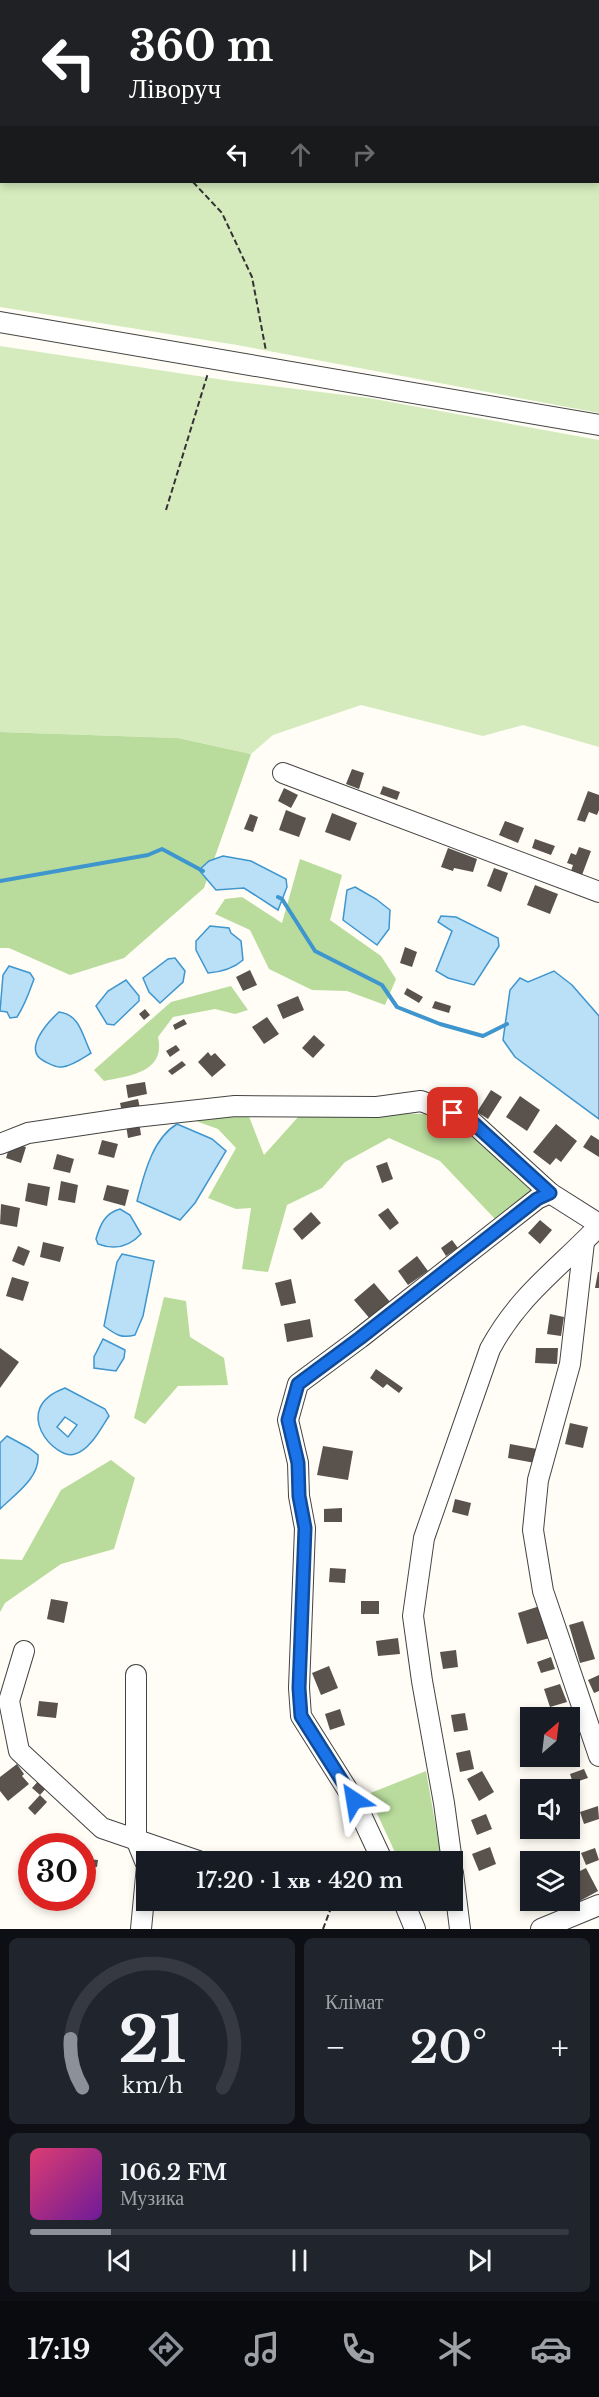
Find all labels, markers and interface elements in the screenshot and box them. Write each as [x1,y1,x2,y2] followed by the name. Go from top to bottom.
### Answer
[129,20,273,72] text: 360 m
[30,24,108,102] icon: left
[129,72,221,105] text: Ліворуч
[221,138,254,171] icon: left
[284,138,317,171] icon: ahead
[347,138,380,171] icon: right
[427,1087,478,1138] pin
[436,1096,469,1129] icon: arrive
[520,1707,580,1767] north arrow
[520,1707,580,1911] map controls
[322,1768,386,1832] position arrow
[520,1779,580,1839] button: sound
[18,1833,96,1911] speed limit sign: 30
[520,1851,580,1911] button: layers
[196,1867,403,1894] text: 17:20 · 1 хв · 420 m
[325,1990,384,2014] text: Клімат
[118,2001,186,2079] text: 21
[410,2019,487,2075] text: 20°
[325,2027,346,2068] text: −
[551,2027,569,2068] text: +
[122,2072,183,2099] text: km/h
[120,2159,227,2186] text: 106.2 FM
[120,2186,184,2210] text: Музика
[103,2244,136,2277] icon: previous
[283,2244,316,2277] icon: pause
[463,2244,496,2277] icon: next
[145,2328,187,2370] icon: directions
[241,2328,283,2370] icon: music
[337,2328,379,2370] icon: phone
[434,2328,476,2370] icon: climate
[530,2328,572,2370] icon: car
[27,2333,90,2366] text: 17:19

